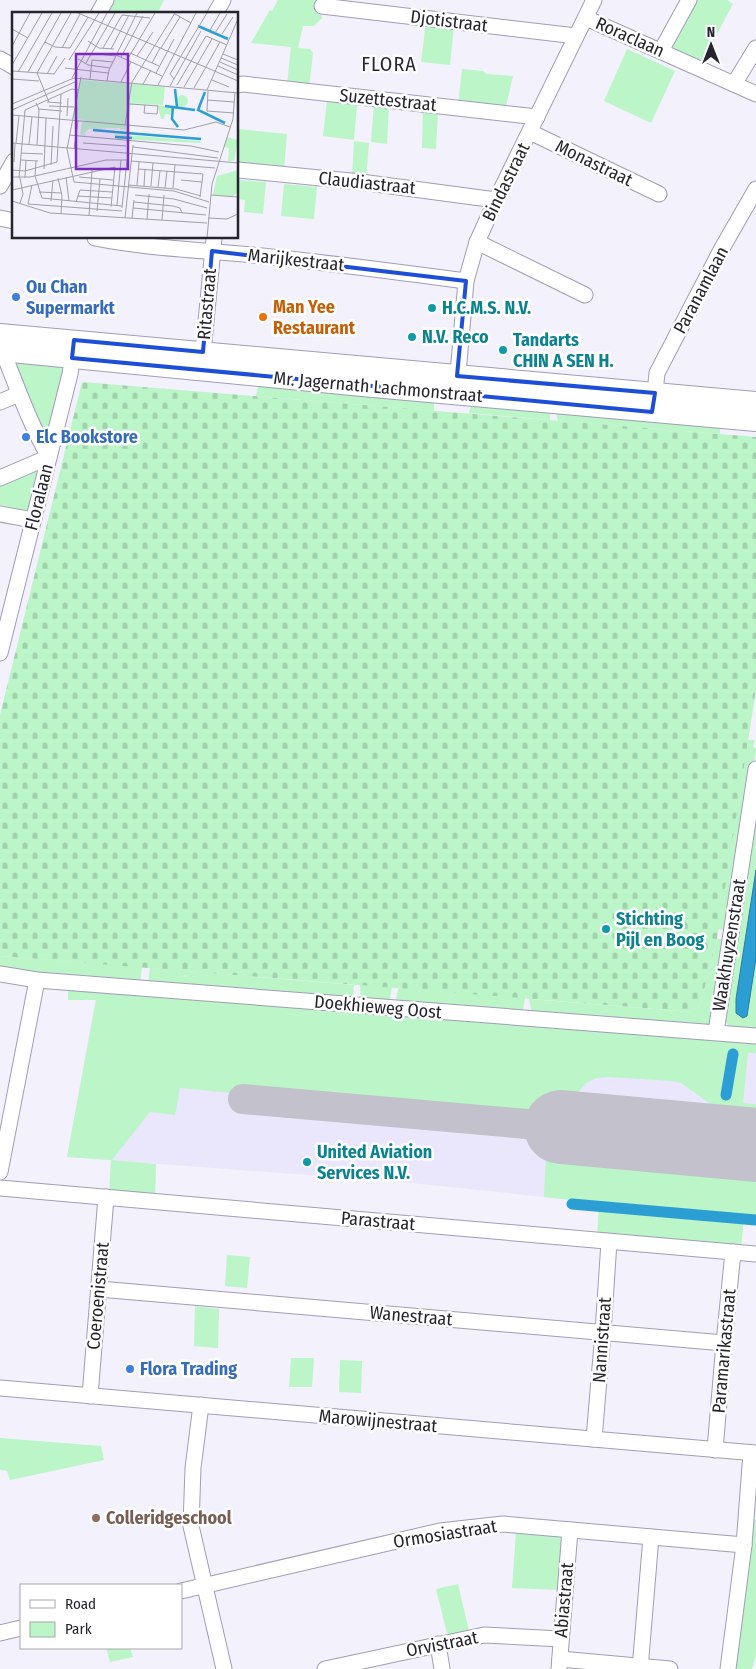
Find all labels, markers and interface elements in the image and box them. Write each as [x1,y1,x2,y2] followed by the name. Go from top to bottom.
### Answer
[409,5,489,37] street label: Djotistraat
[12,12,239,239] inset map
[592,12,668,62] street label: Roraclaan
[686,20,736,70] north arrow
[707,24,715,41] text: N
[361,52,417,76] district label: FLORA
[338,84,438,116] street label: Suzettestraat
[552,135,636,191] street label: Monastraat
[477,139,535,225] street label: Bindastraat
[317,167,417,199] street label: Claudiastraat
[669,243,733,337] street label: Paranamlaan
[247,244,345,276] street label: Marijkestraat
[193,267,221,341] street label: Ritastraat
[26,276,116,319] place label: Ou Chan Supermarkt
[10,291,22,303] marker: Ou Chan Supermarkt
[273,296,356,339] place label: Man Yee Restaurant
[442,297,531,319] place label: H.C.M.S. N.V.
[426,302,438,314] marker: H.C.M.S. N.V.
[257,311,269,323] marker: Man Yee Restaurant
[422,326,489,348] place label: N.V. Reco
[513,329,614,372] place label: Tandarts CHIN A SEN H.
[406,331,418,343] marker: N.V. Reco
[497,344,509,356] marker: Tandarts CHIN A SEN H.
[272,367,484,407] street label: Mr. Jagernath Lachmonstraat
[36,426,138,448] place label: Elc Bookstore
[20,431,32,443] marker: Elc Bookstore
[20,461,58,533] street label: Floralaan
[708,877,750,1013] street label: Waakhuyzenstraat
[616,908,704,951] place label: Stichting Pijl en Boog
[600,923,612,935] marker: Stichting Pijl en Boog
[313,990,443,1024] street label: Doekhieweg Oost
[317,1141,432,1184] place label: United Aviation Services N.V.
[301,1156,313,1168] marker: United Aviation Services N.V.
[340,1207,416,1235] street label: Parastraat
[82,1241,114,1351] street label: Coeroenistraat
[708,1288,740,1414] street label: Paramarikastraat
[588,1296,616,1384] street label: Nannistraat
[369,1301,453,1331] street label: Wanestraat
[140,1358,237,1380] place label: Flora Trading
[124,1363,136,1375] marker: Flora Trading
[318,1405,438,1437] street label: Marowijnestraat
[106,1507,232,1529] place label: Colleridgeschool
[90,1512,102,1524] marker: Colleridgeschool
[392,1515,498,1553] street label: Ormosiastraat
[550,1562,578,1638] street label: Abiastraat
[20,1584,182,1649] legend
[65,1595,96,1613] text: Road
[65,1620,92,1638] text: Park
[404,1626,480,1662] street label: Orvistraat

